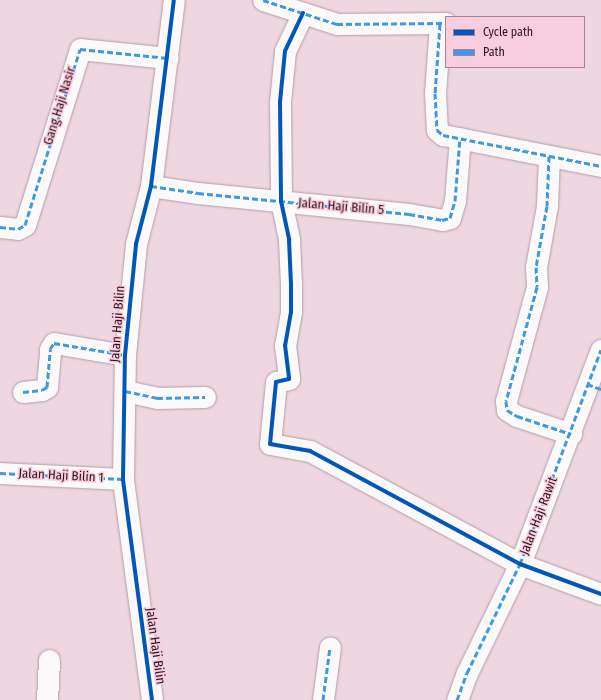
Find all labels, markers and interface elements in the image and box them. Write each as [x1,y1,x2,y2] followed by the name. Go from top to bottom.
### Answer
[445,16,585,68] legend
[483,25,533,39] text: Cycle path
[483,45,505,59] text: Path
[41,65,79,147] street label: Gang Haji Nasir
[297,195,385,219] street label: Jalan Haji Bilin 5
[108,285,128,363] street label: Jalan Haji Bilin
[18,466,104,486] street label: Jalan Haji Bilin 1
[517,475,561,557] street label: Jalan Haji Rawit
[142,607,168,685] street label: Jalan Haji Bilin

